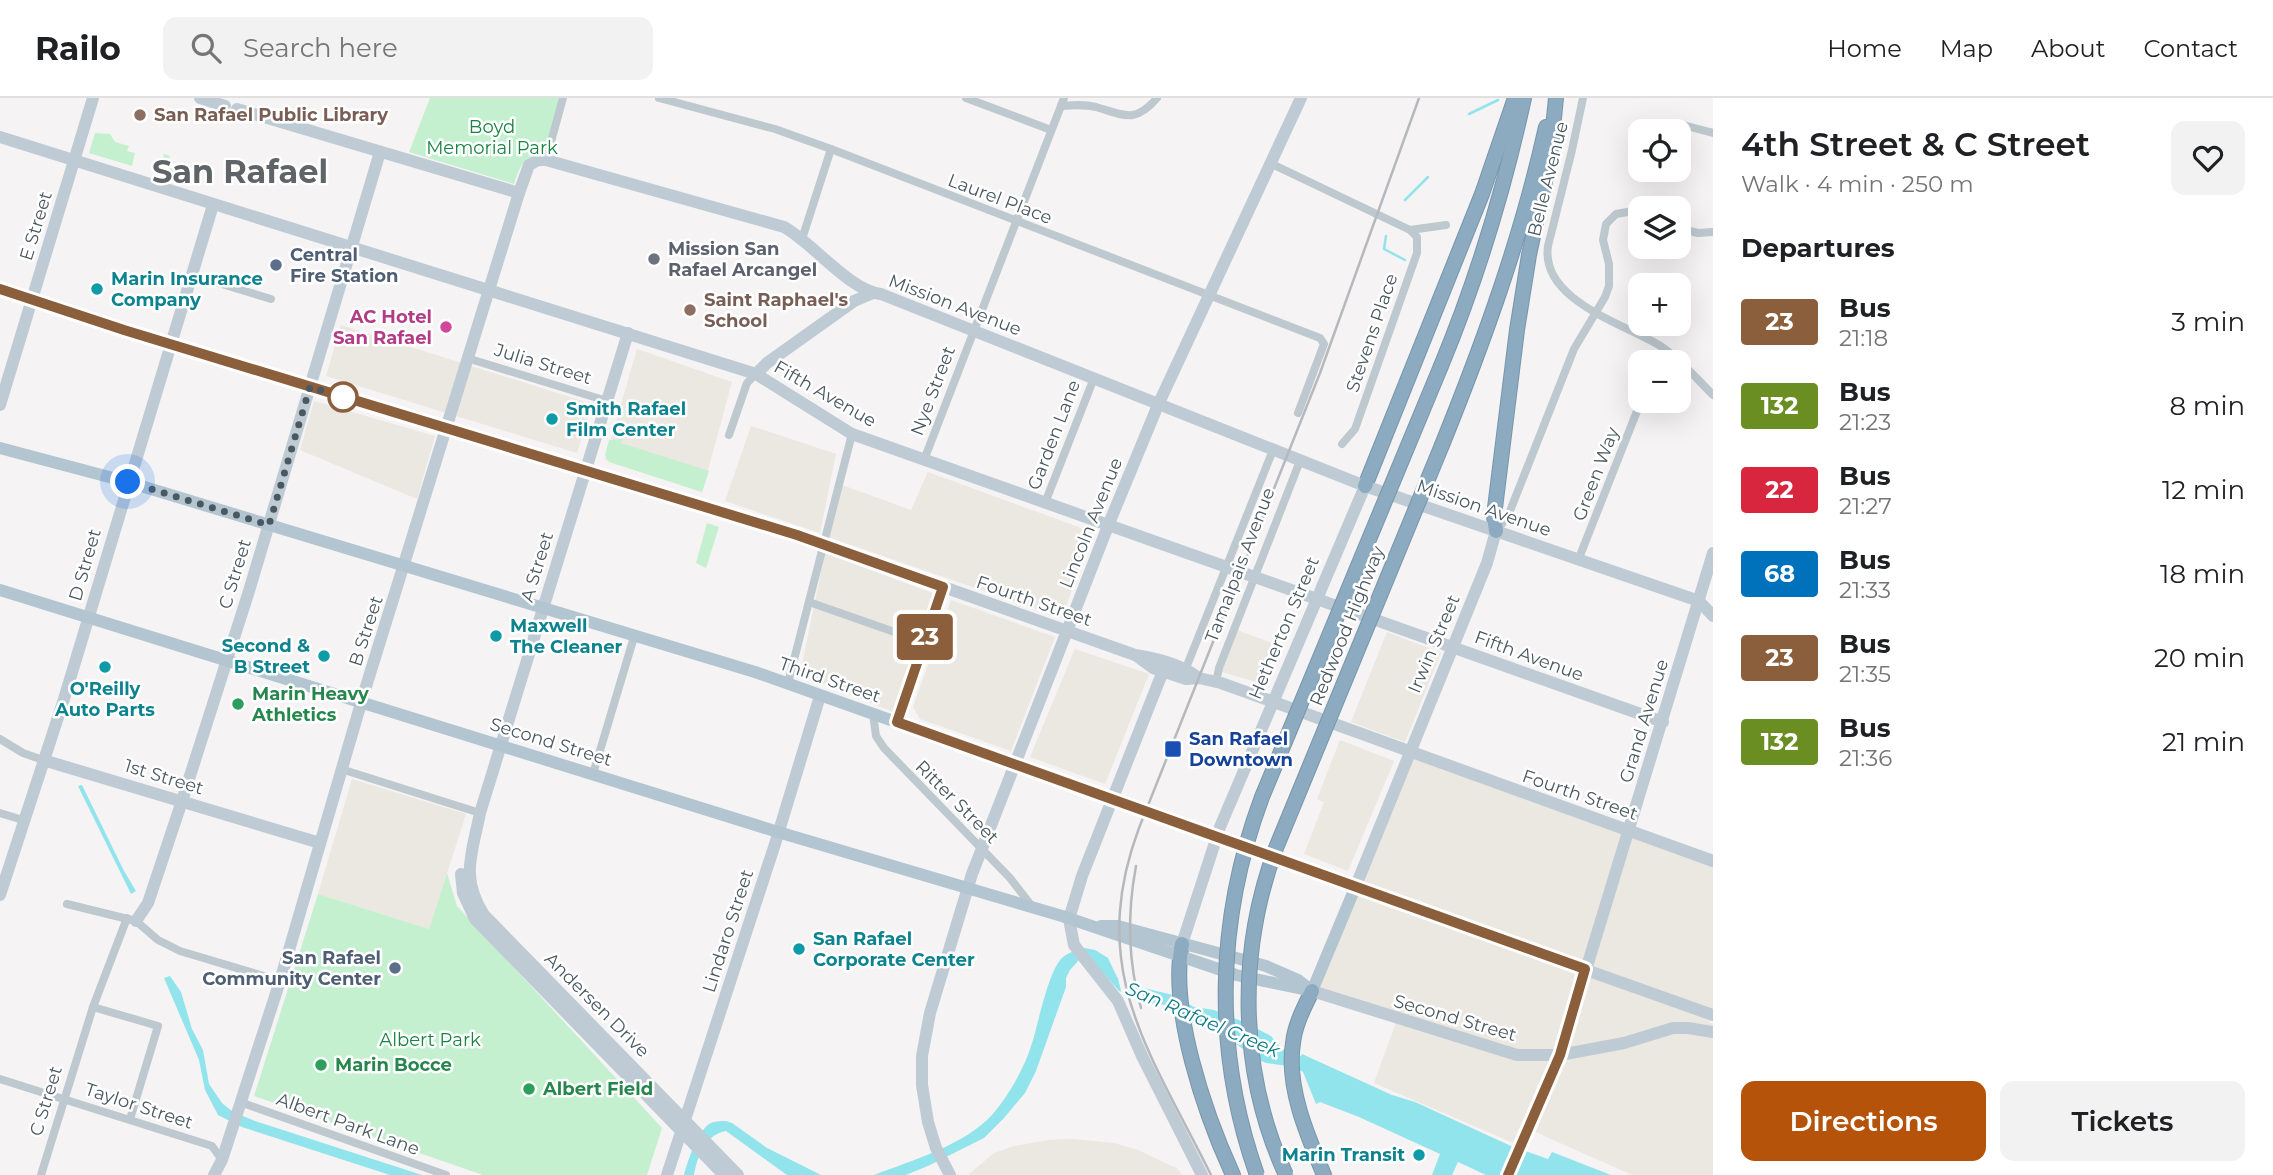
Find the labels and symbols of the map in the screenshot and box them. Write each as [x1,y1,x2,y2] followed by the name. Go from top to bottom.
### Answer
[154,104,388,126] place label: San Rafael Public Library
[132,107,148,123] marker: San Rafael Public Library
[426,116,558,159] park label: Boyd Memorial Park
[1523,119,1573,239] street label: Belle Avenue
[152,152,328,191] district label: San Rafael
[945,169,1055,229] street label: Laurel Place
[15,189,57,263] street label: E Street
[668,238,817,281] place label: Mission San Rafael Arcangel
[290,244,399,287] place label: Central Fire Station
[646,251,662,267] marker: Mission San Rafael Arcangel
[268,257,284,273] marker: Central Fire Station
[111,268,263,311] place label: Marin Insurance Company
[885,270,1025,340] street label: Mission Avenue
[1341,271,1403,395] street label: Stevens Place
[89,281,105,297] marker: Marin Insurance Company
[704,289,849,332] place label: Saint Raphael's School
[682,302,698,318] marker: Saint Raphael's School
[333,306,432,349] place label: AC Hotel San Rafael
[438,319,454,335] marker: AC Hotel San Rafael
[491,338,594,389] street label: Julia Street
[906,343,960,439] street label: Nye Street
[770,356,880,432] street label: Fifth Avenue
[1023,377,1085,493] street label: Garden Lane
[328,382,358,412] unlabelled marker
[566,398,686,441] place label: Smith Rafael Film Center
[544,411,560,427] marker: Smith Rafael Film Center
[1568,424,1624,524] street label: Green Way
[1055,455,1127,591] street label: Lincoln Avenue
[110,464,145,499] your location
[1414,475,1554,541] street label: Mission Avenue
[1200,484,1280,646] street label: Tamalpais Avenue
[64,526,106,604] street label: D Street
[516,529,558,605] street label: A Street
[214,536,256,612] street label: C Street
[1305,543,1389,709] street label: Redwood Highway
[1244,553,1324,703] street label: Hetherton Street
[973,571,1095,631] street label: Fourth Street
[1403,591,1465,697] street label: Irwin Street
[344,593,388,669] street label: B Street
[894,614,956,660] line badge: 23
[510,615,623,658] place label: Maxwell The Cleaner
[1471,626,1587,686] street label: Fifth Avenue
[488,628,504,644] marker: Maxwell The Cleaner
[222,635,310,678] place label: Second & B Street
[316,648,332,664] marker: Second & B Street
[776,652,884,708] street label: Third Street
[1615,656,1673,785] street label: Grand Avenue
[97,659,113,675] marker: O'Reilly Auto Parts
[54,678,155,721] place label: O'Reilly Auto Parts
[251,683,369,726] place label: Marin Heavy Athletics
[230,696,246,712] marker: Marin Heavy Athletics
[487,713,615,771] street label: Second Street
[1189,728,1293,771] place label: San Rafael Downtown
[1163,739,1183,759] marker: San Rafael Downtown
[122,755,206,799] street label: 1st Street
[911,756,1003,848] street label: Ritter Street
[1519,765,1641,825] street label: Fourth Street
[698,867,758,995] street label: Lindaro Street
[813,928,975,971] place label: San Rafael Corporate Center
[791,941,807,957] marker: San Rafael Corporate Center
[202,947,381,990] place label: San Rafael Community Center
[540,948,654,1062] street label: Andersen Drive
[387,960,403,976] marker: San Rafael Community Center
[1122,977,1284,1063] water label: San Rafael Creek
[1391,990,1519,1046] street label: Second Street
[379,1029,481,1051] park label: Albert Park
[335,1054,452,1076] place label: Marin Bocce
[313,1057,329,1073] marker: Marin Bocce
[25,1063,67,1139] street label: C Street
[82,1078,196,1134] street label: Taylor Street
[542,1078,653,1100] place label: Albert Field
[521,1081,537,1097] marker: Albert Field
[274,1088,423,1160] street label: Albert Park Lane
[1282,1144,1405,1166] place label: Marin Transit
[1411,1147,1427,1163] marker: Marin Transit

